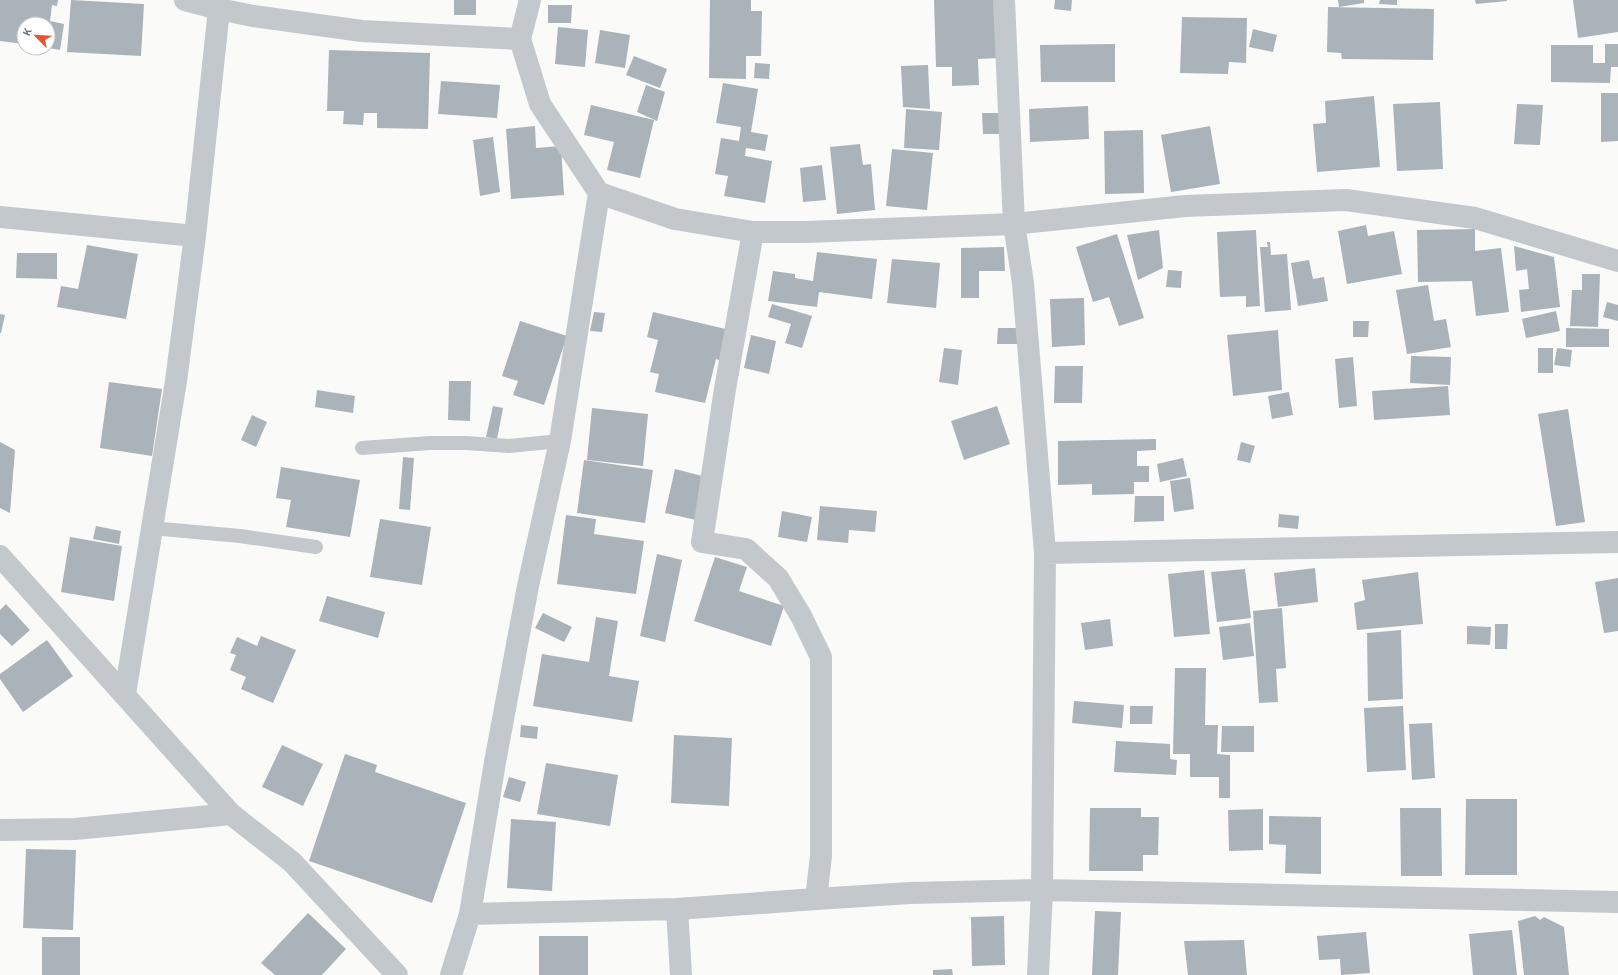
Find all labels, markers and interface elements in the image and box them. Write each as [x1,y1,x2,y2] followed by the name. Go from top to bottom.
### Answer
[16,16,56,56] north arrow
[19,26,35,38] text: K

